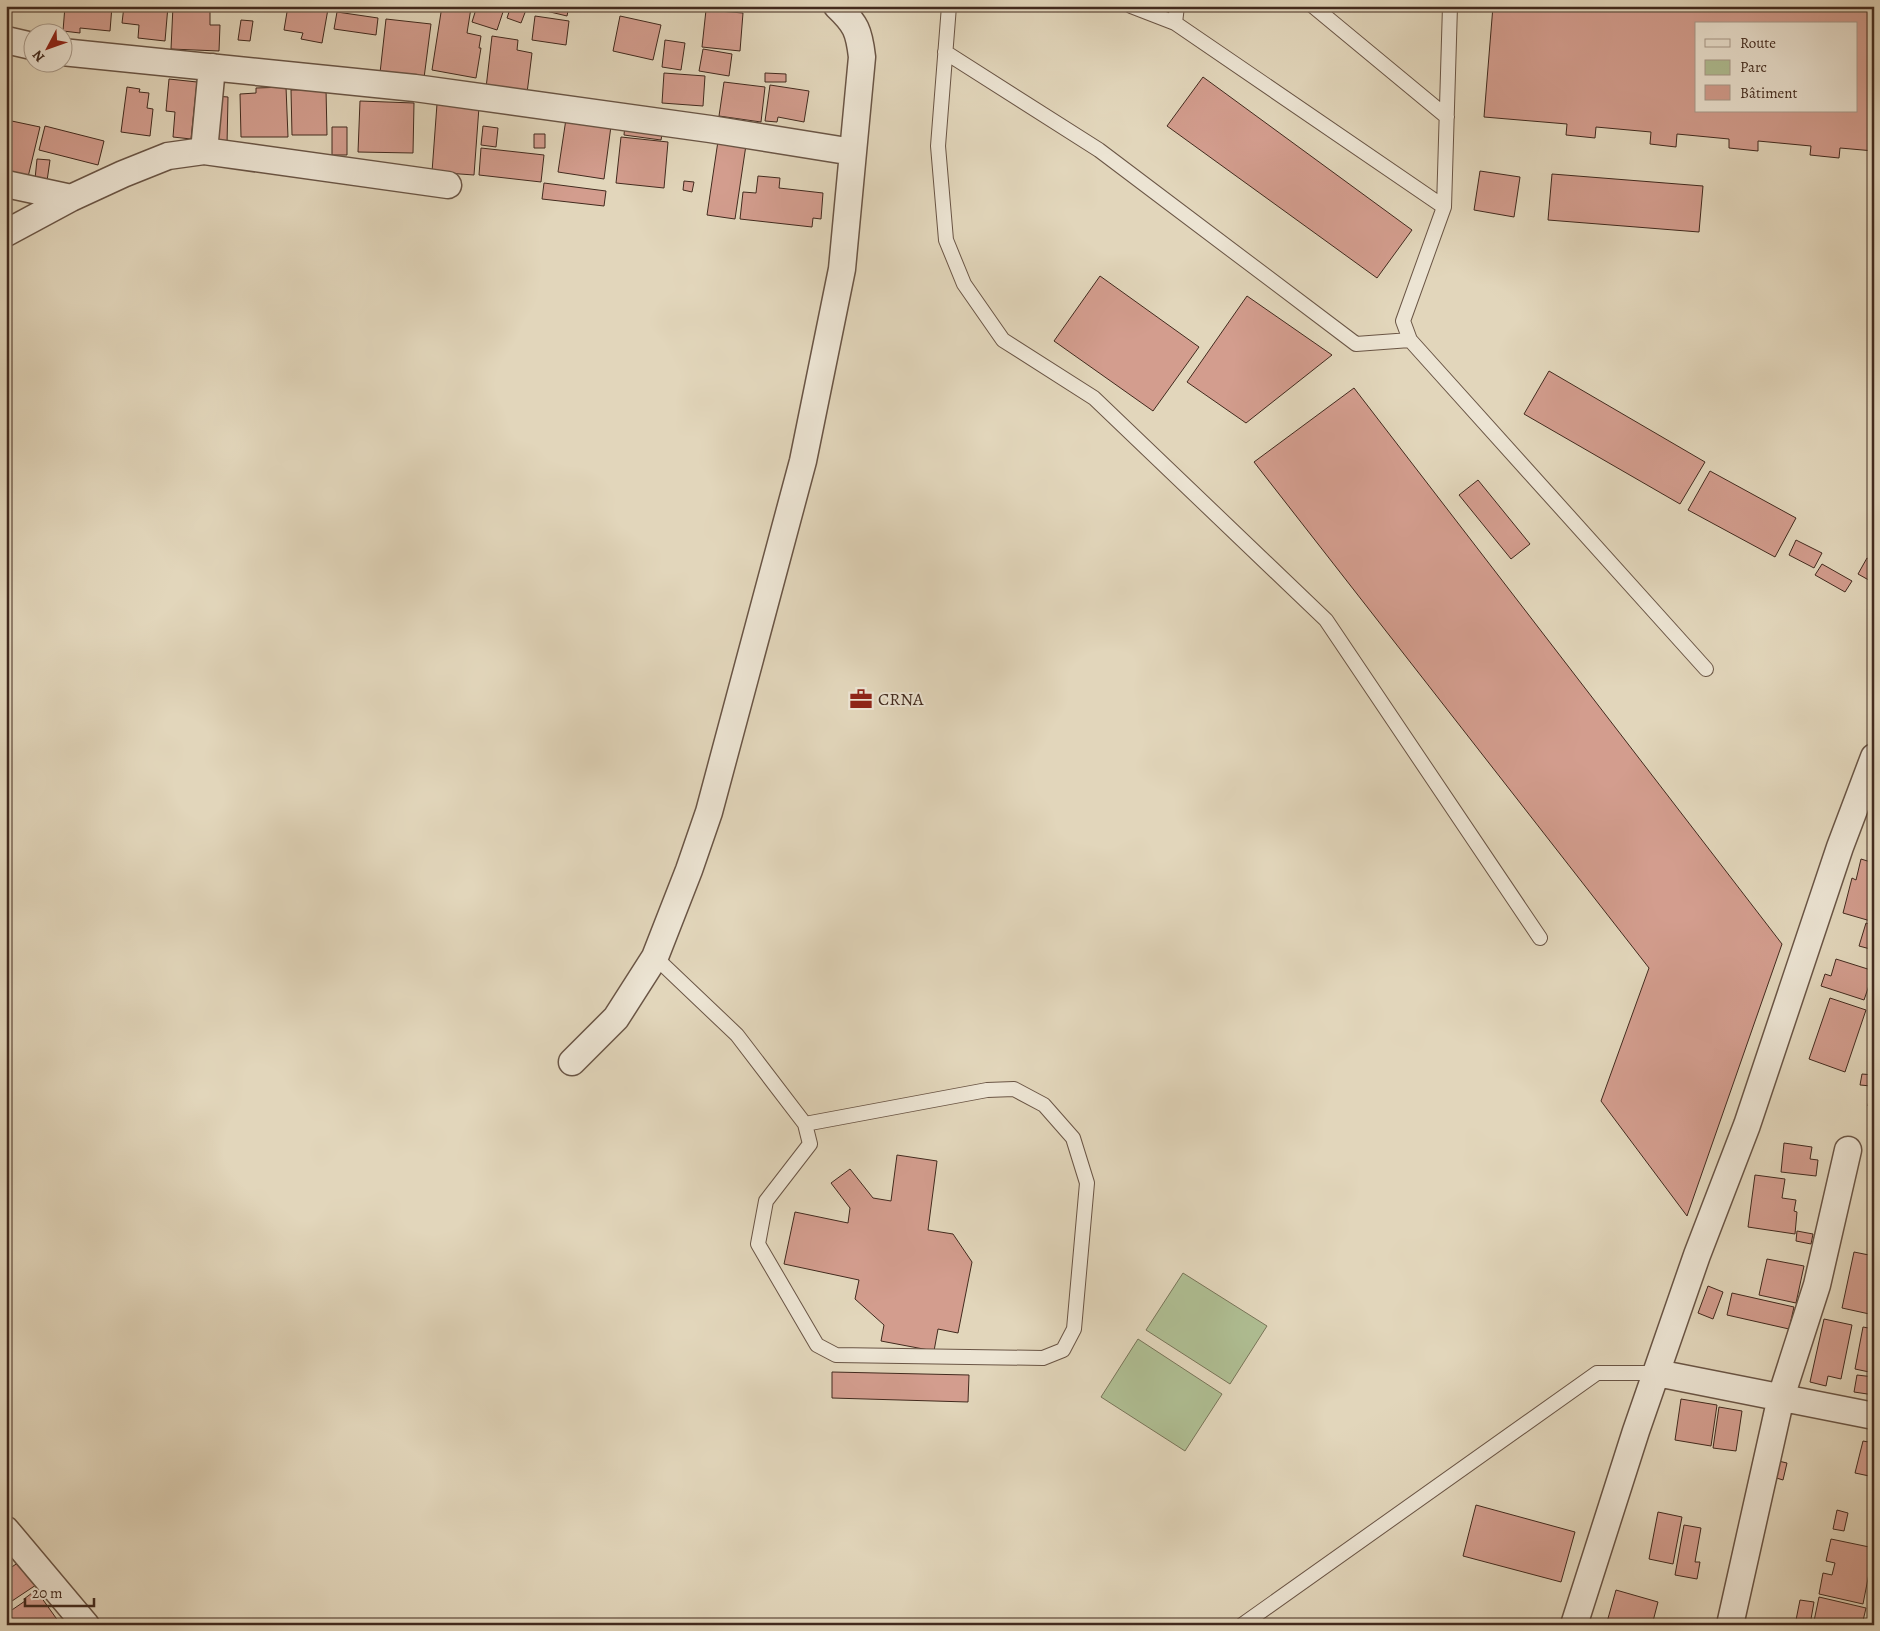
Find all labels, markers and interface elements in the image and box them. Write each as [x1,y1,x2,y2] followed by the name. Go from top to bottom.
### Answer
[22,22,72,72] north arrow
[1695,22,1858,112] legend
[1740,33,1776,53] text: Route
[28,46,49,66] text: N
[1740,57,1767,77] text: Parc
[1740,83,1798,103] text: Bâtiment
[848,686,874,712] office icon: CRNA
[878,687,924,711] place label: CRNA
[25,1576,94,1608] scale bar
[32,1583,63,1603] text: 20 m

